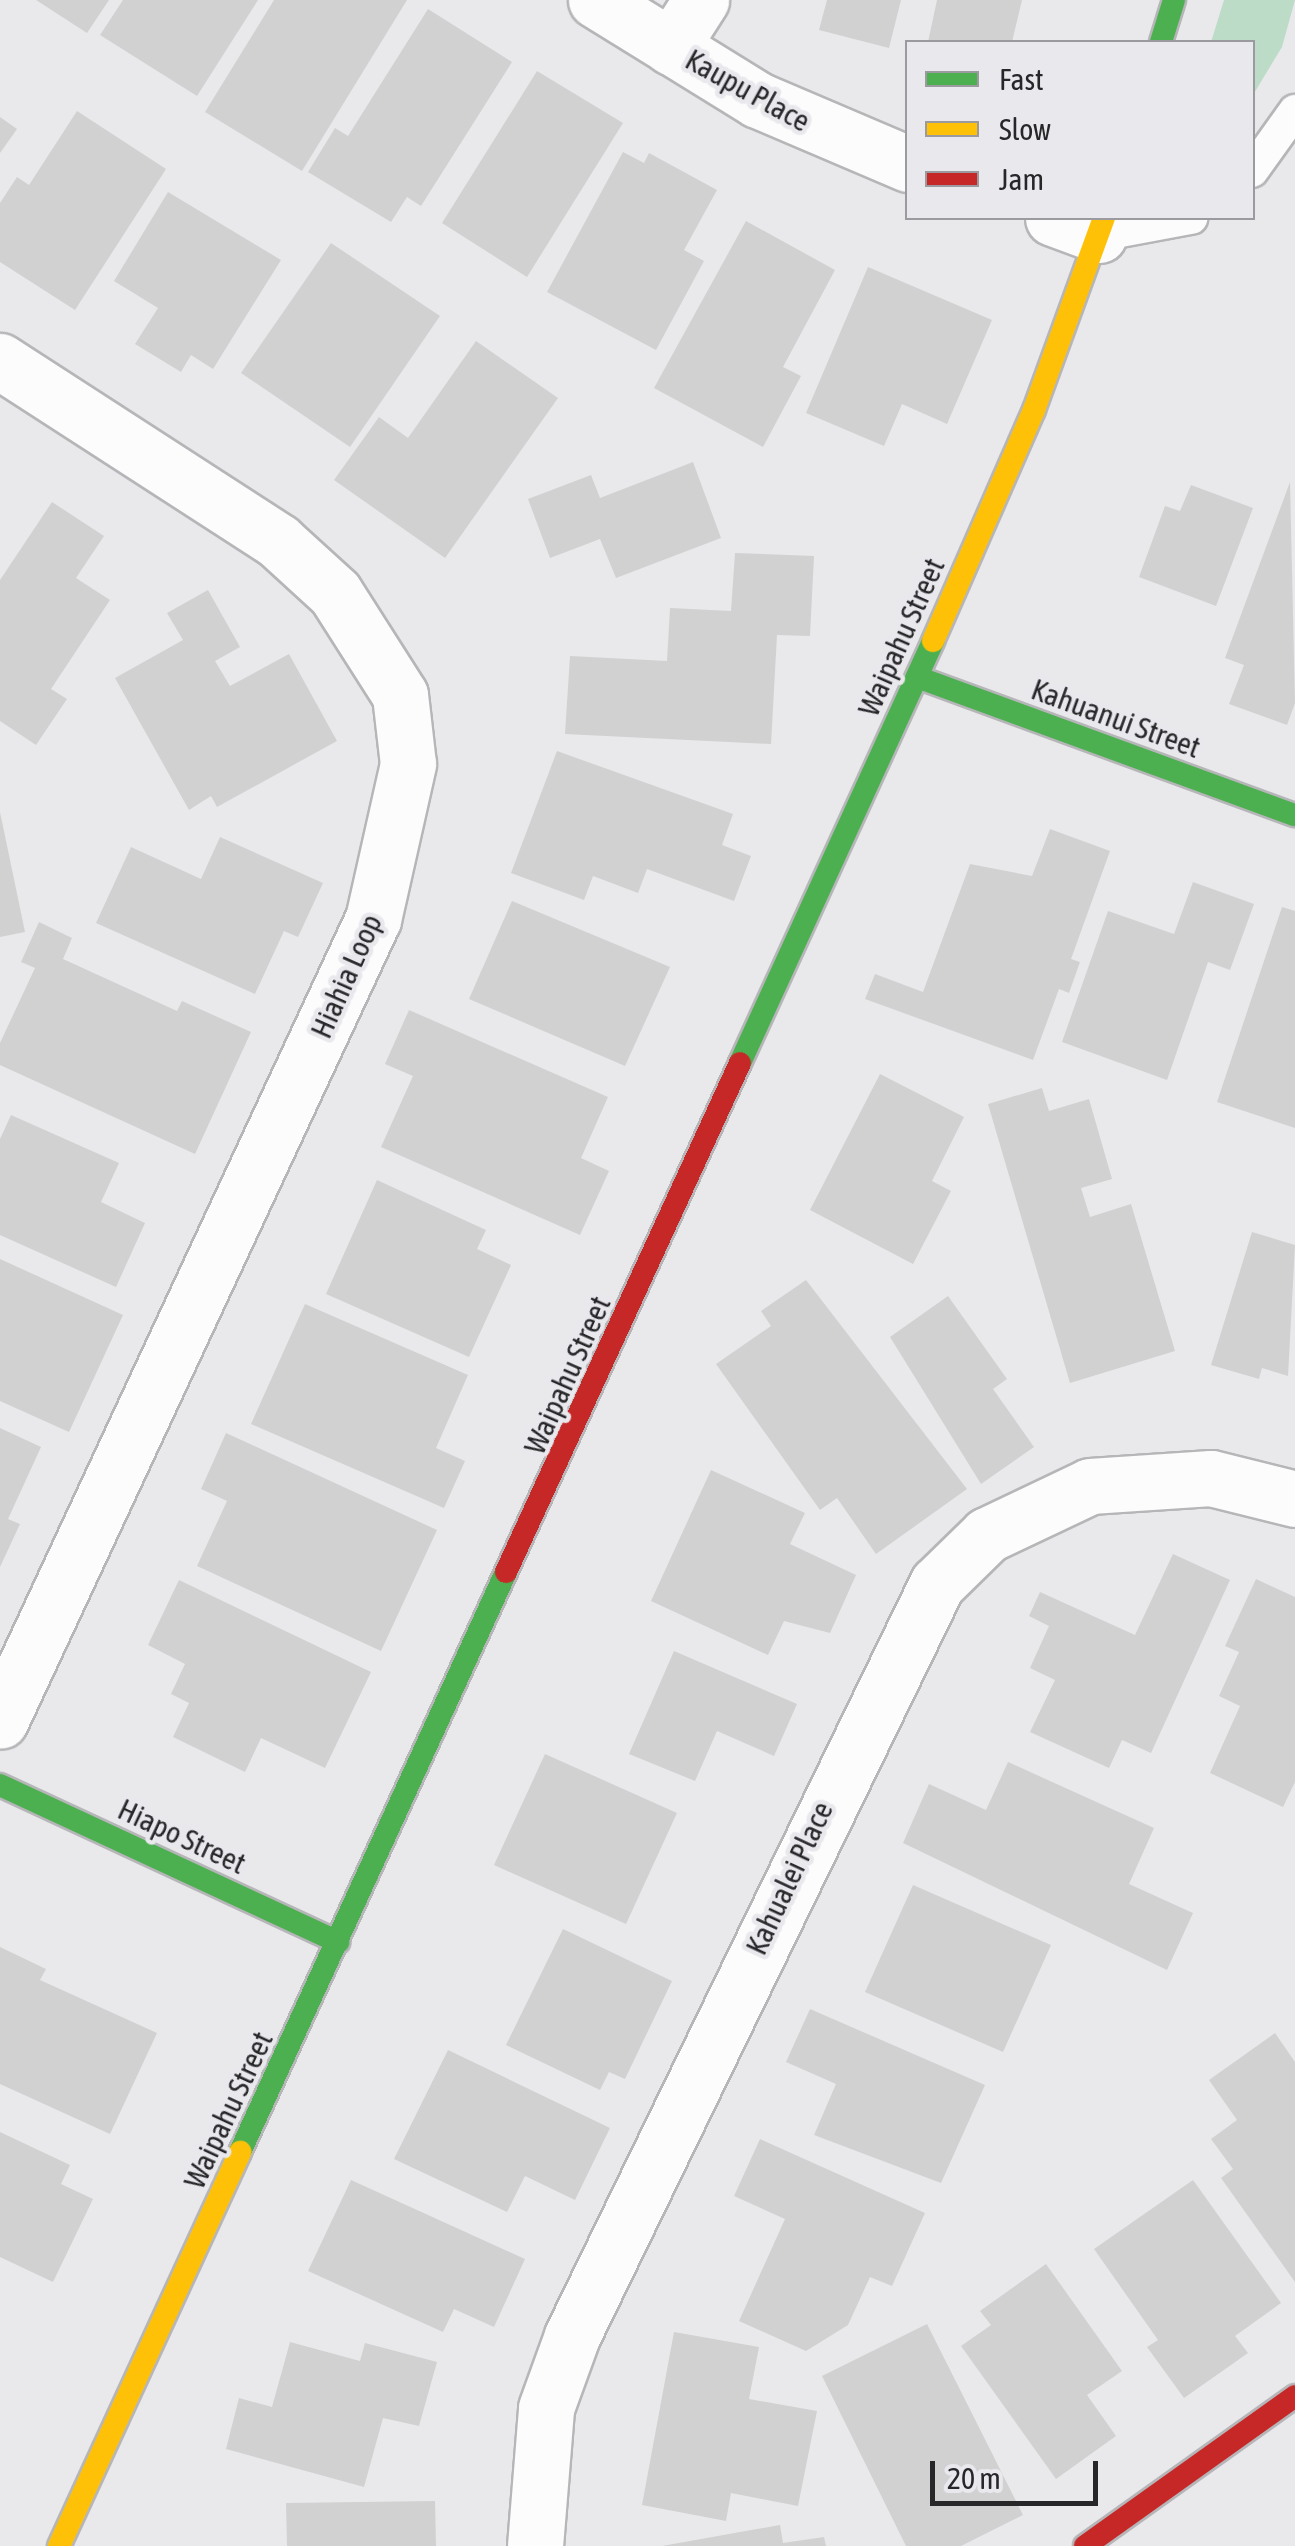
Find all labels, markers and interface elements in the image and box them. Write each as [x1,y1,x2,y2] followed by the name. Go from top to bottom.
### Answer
[905,40,1255,220] legend
[680,41,816,139] street label: Kaupu Place
[999,62,1044,96] text: Fast
[999,112,1051,146] text: Slow
[999,162,1044,196] text: Jam
[850,553,952,721] street label: Waipahu Street
[1027,671,1205,765] street label: Kahuanui Street
[303,908,389,1044] street label: Hiahia Loop
[516,1291,618,1459] street label: Waipahu Street
[113,1791,251,1881] street label: Hiapo Street
[738,1796,840,1960] street label: Kahualei Place
[176,2026,280,2194] street label: Waipahu Street
[935,2441,1102,2503] scale bar
[947,2461,1001,2495] text: 20 m

